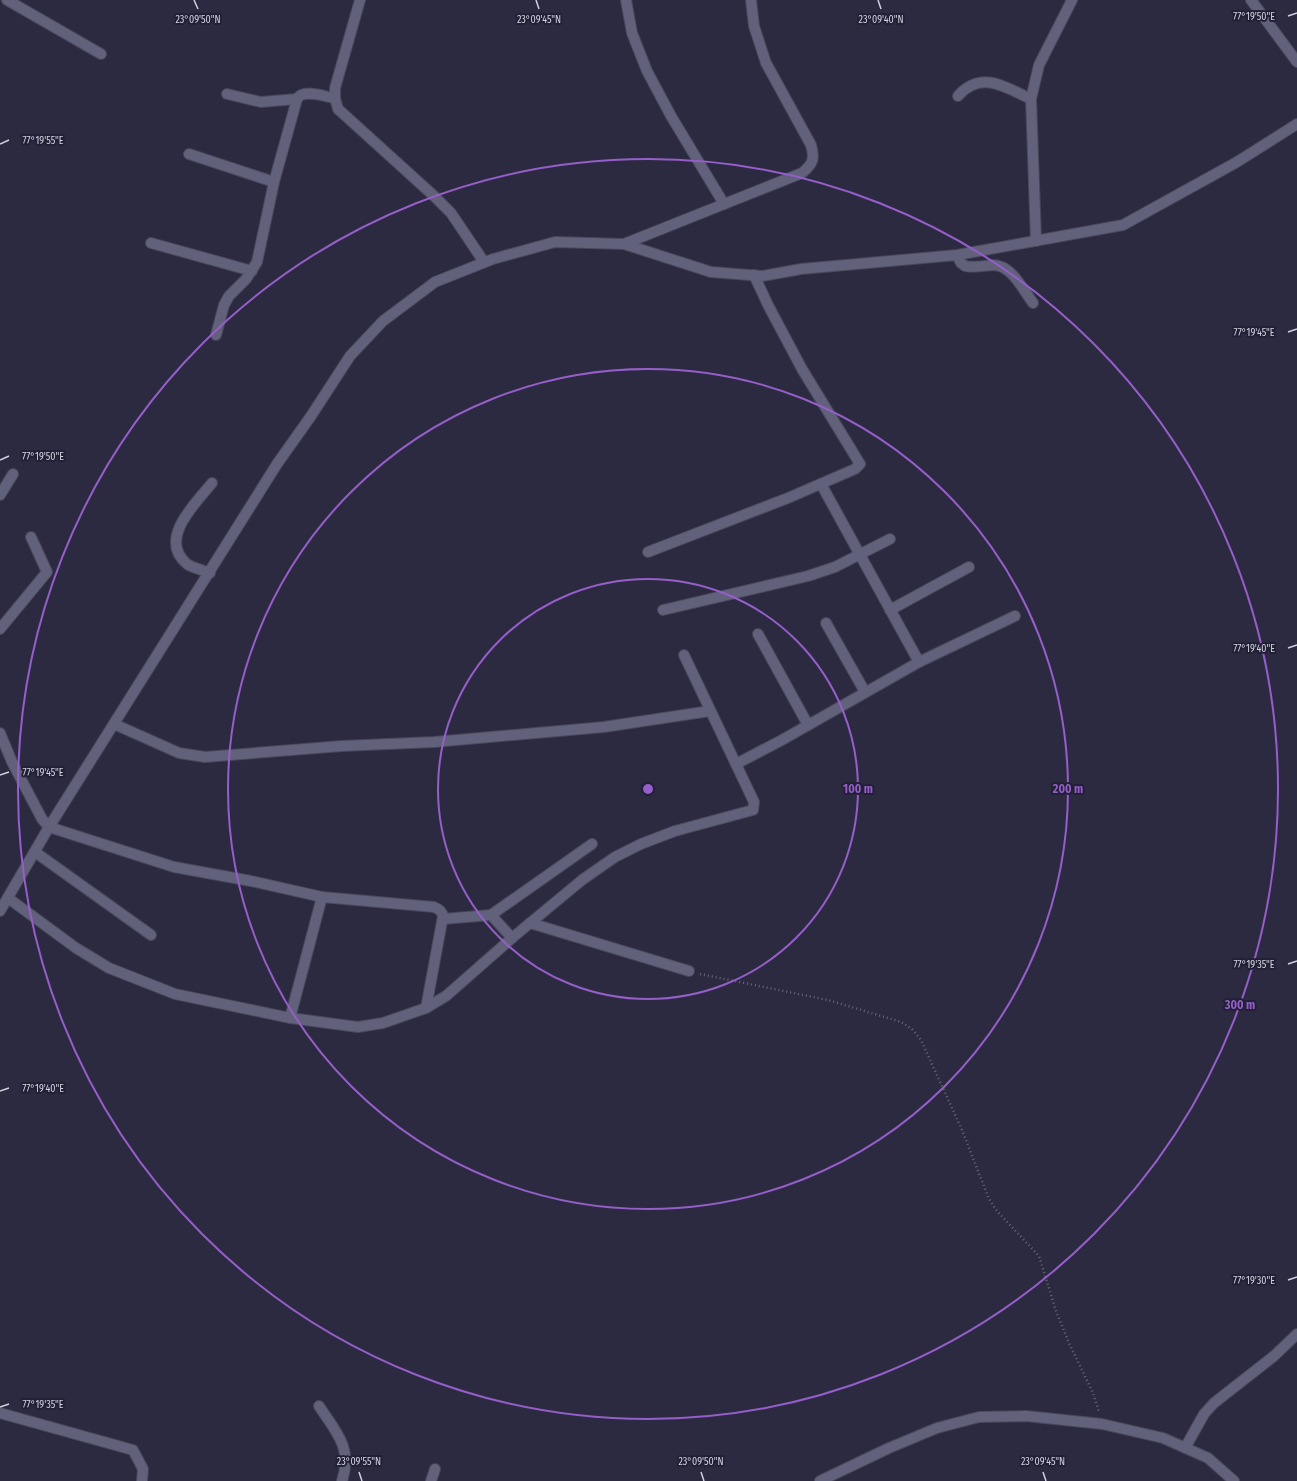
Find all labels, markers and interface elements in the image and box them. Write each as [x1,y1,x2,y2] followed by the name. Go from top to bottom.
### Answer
[1233,11,1275,23] text: 77°19'50"E
[175,14,221,26] text: 23°09'50"N
[517,14,561,26] text: 23°09'45"N
[859,14,904,26] text: 23°09'40"N
[23,135,64,147] text: 77°19'55"E
[1234,327,1275,339] text: 77°19'45"E
[22,451,64,463] text: 77°19'50"E
[1233,643,1275,655] text: 77°19'40"E
[23,767,64,779] text: 77°19'45"E
[641,782,655,796] centre of rings
[843,782,873,796] text: 100 m
[1052,782,1083,796] text: 200 m
[1234,959,1275,971] text: 77°19'35"E
[1224,998,1255,1012] text: 300 m
[22,1083,64,1095] text: 77°19'40"E
[1233,1275,1275,1287] text: 77°19'30"E
[23,1399,64,1411] text: 77°19'35"E
[337,1456,381,1468] text: 23°09'55"N
[678,1456,724,1468] text: 23°09'50"N
[1021,1456,1065,1468] text: 23°09'45"N

